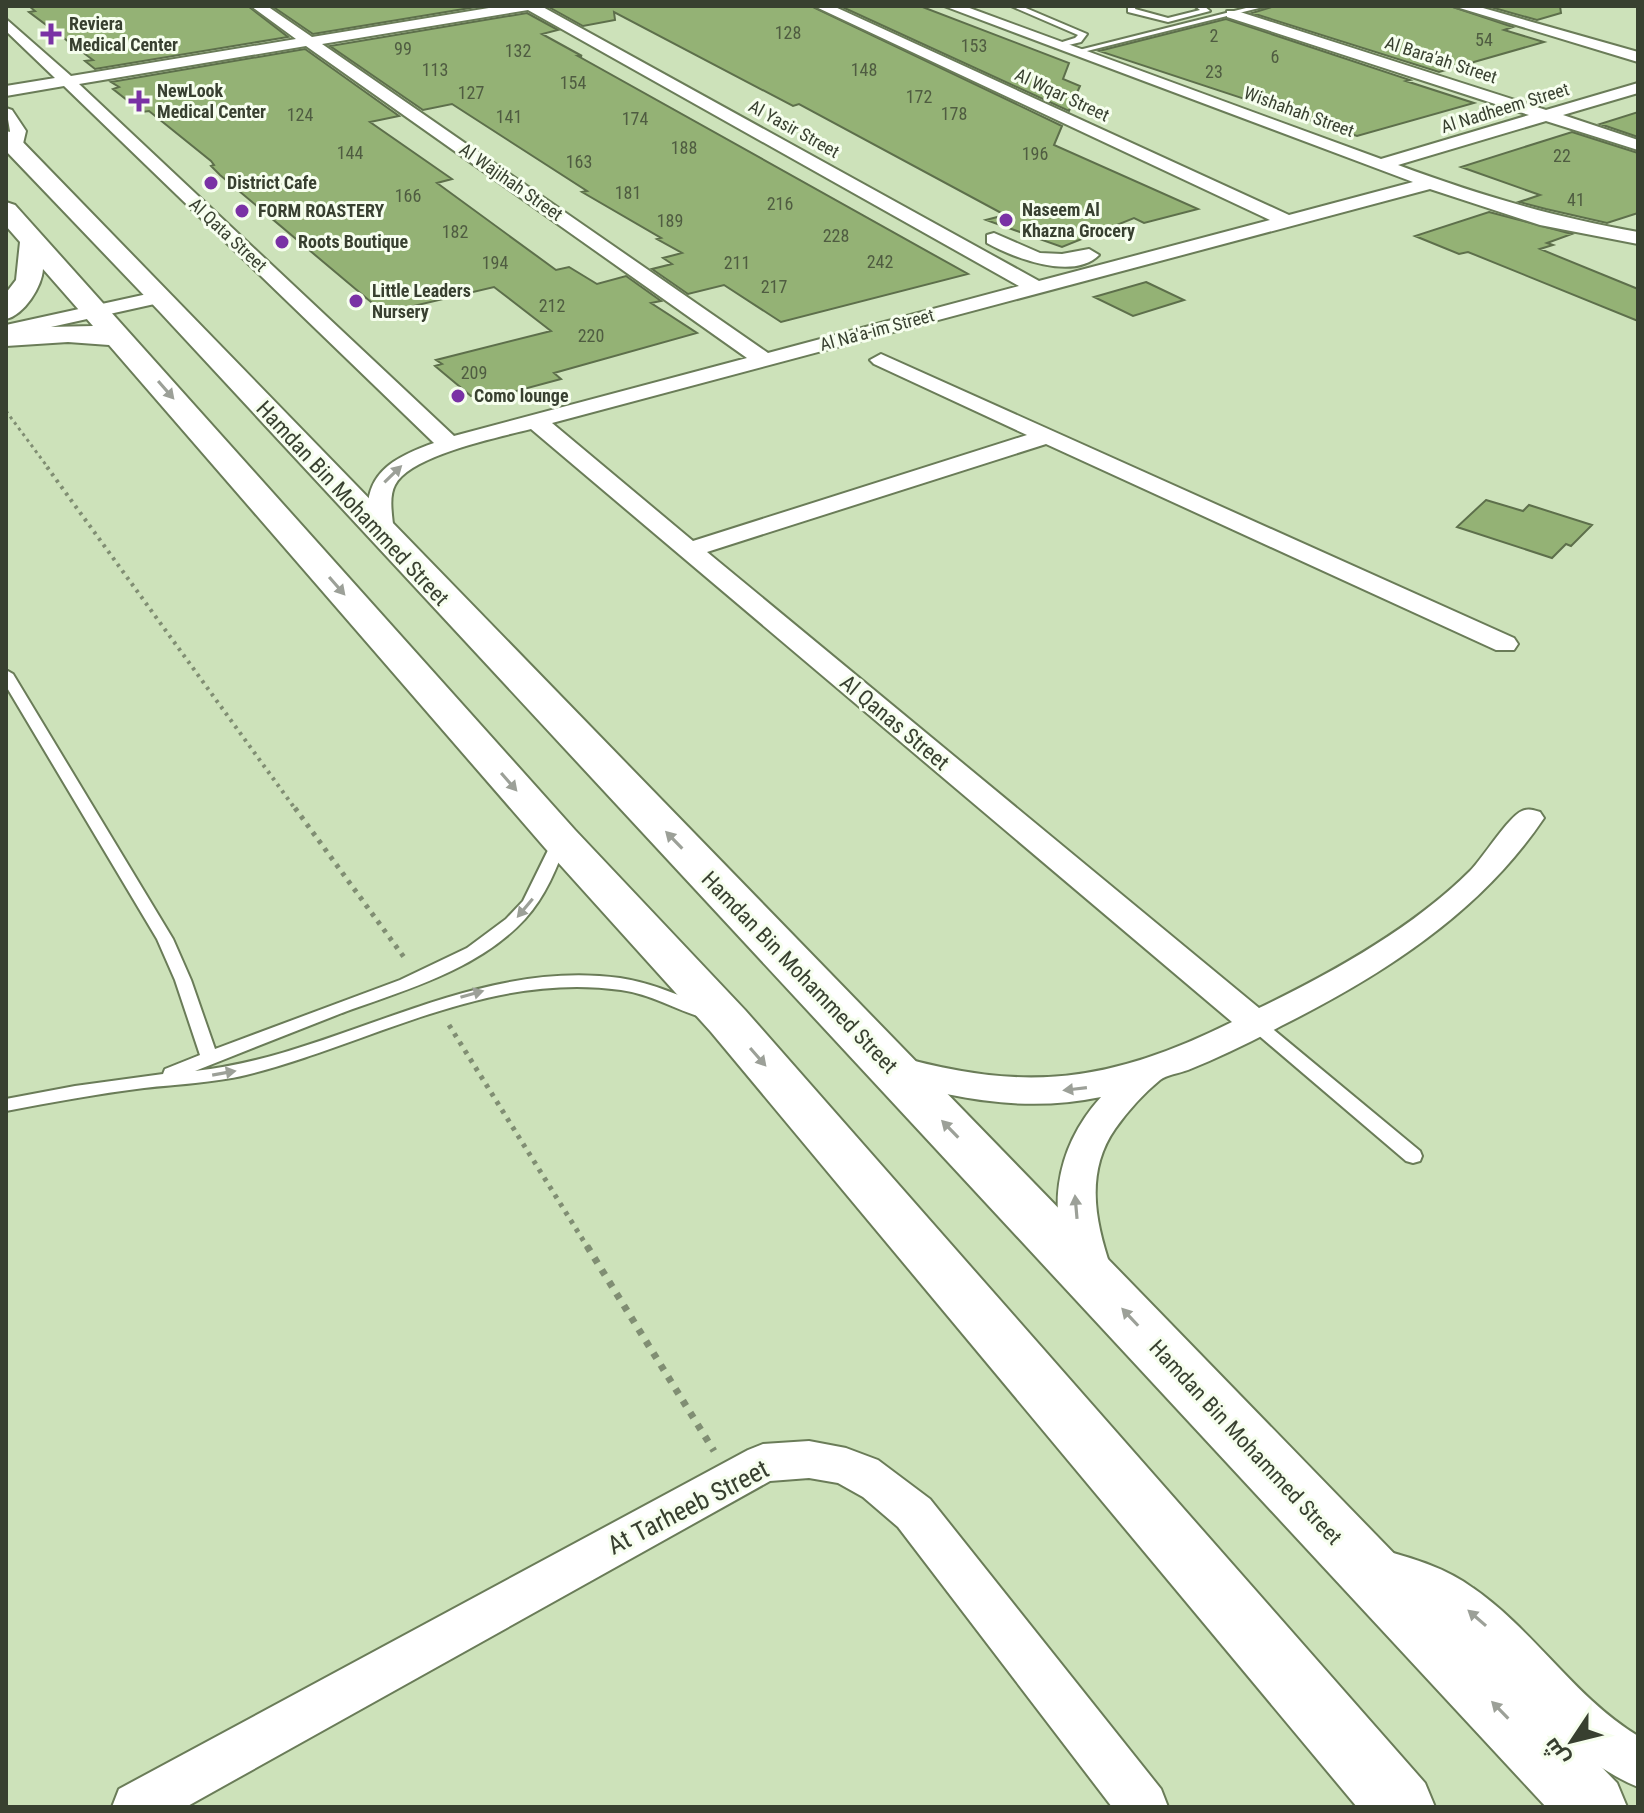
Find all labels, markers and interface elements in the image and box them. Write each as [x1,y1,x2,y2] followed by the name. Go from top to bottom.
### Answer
[69,13,178,55] place label: Reviera Medical Center
[775,22,801,43] house number: 128
[40,23,62,45] marker: Reviera Medical Center
[1210,25,1219,46] house number: 2
[1475,29,1493,50] house number: 54
[1382,32,1500,88] street label: Al Bara'ah Street
[961,35,987,56] house number: 153
[394,38,412,59] house number: 99
[505,40,531,61] house number: 132
[1271,46,1279,67] house number: 6
[422,59,448,80] house number: 113
[851,59,877,80] house number: 148
[1205,61,1223,82] house number: 23
[1012,64,1113,126] street label: Al Wqar Street
[560,72,586,93] house number: 154
[1438,78,1571,137] street label: Al Nadheem Street
[157,80,266,122] place label: NewLook Medical Center
[458,82,484,103] house number: 127
[1241,82,1357,141] street label: Wishahah Street
[906,86,932,107] house number: 172
[128,90,150,112] marker: NewLook Medical Center
[745,95,843,162] street label: Al Yasir Street
[941,103,967,124] house number: 178
[287,104,313,125] house number: 124
[496,106,522,127] house number: 141
[622,108,648,129] house number: 174
[671,137,697,158] house number: 188
[456,138,567,225] street label: Al Wajihah Street
[337,142,363,163] house number: 144
[1022,143,1048,164] house number: 196
[1553,145,1571,166] house number: 22
[566,151,592,172] house number: 163
[227,172,317,193] place label: District Cafe
[202,174,220,192] marker: District Cafe
[615,182,641,203] house number: 181
[395,185,421,206] house number: 166
[1567,189,1585,210] house number: 41
[185,193,271,276] street label: Al Qata Street
[767,193,793,214] house number: 216
[1022,199,1135,241] place label: Naseem Al Khazna Grocery
[258,200,384,221] place label: FORM ROASTERY
[233,202,251,220] marker: FORM ROASTERY
[657,210,683,231] house number: 189
[997,211,1015,229] marker: Naseem Al Khazna Grocery
[442,221,468,242] house number: 182
[823,225,849,246] house number: 228
[298,231,408,252] place label: Roots Boutique
[273,233,291,251] marker: Roots Boutique
[867,251,893,272] house number: 242
[482,252,508,273] house number: 194
[724,252,750,273] house number: 211
[761,276,787,297] house number: 217
[372,280,471,322] place label: Little Leaders Nursery
[347,292,365,310] marker: Little Leaders Nursery
[539,295,565,316] house number: 212
[817,304,936,355] street label: Al Na'a-im Street
[578,325,604,346] house number: 220
[461,362,487,383] house number: 209
[157,381,175,400] one-way arrow
[474,385,569,406] place label: Como lounge
[449,387,467,405] marker: Como lounge
[251,396,454,611] street label: Hamdan Bin Mohammed Street
[383,465,402,483] one-way arrow
[328,576,345,596] one-way arrow
[835,670,954,775] street label: Al Qanas Street
[500,771,517,791] one-way arrow
[665,831,684,850] one-way arrow
[697,866,903,1078] street label: Hamdan Bin Mohammed Street
[517,898,534,918] one-way arrow
[460,987,484,1000] one-way arrow
[749,1048,767,1067] one-way arrow
[212,1066,237,1078] one-way arrow
[1063,1083,1088,1096] one-way arrow
[942,1120,960,1139] one-way arrow
[1069,1194,1082,1219] one-way arrow
[1121,1308,1139,1327] one-way arrow
[1144,1335,1347,1550] street label: Hamdan Bin Mohammed Street
[602,1453,774,1561] street label: At Tarheeb Street
[1467,1610,1487,1627] one-way arrow
[1492,1701,1510,1720] one-way arrow
[1532,1701,1612,1781] north arrow
[1538,1733,1575,1771] text: ش

